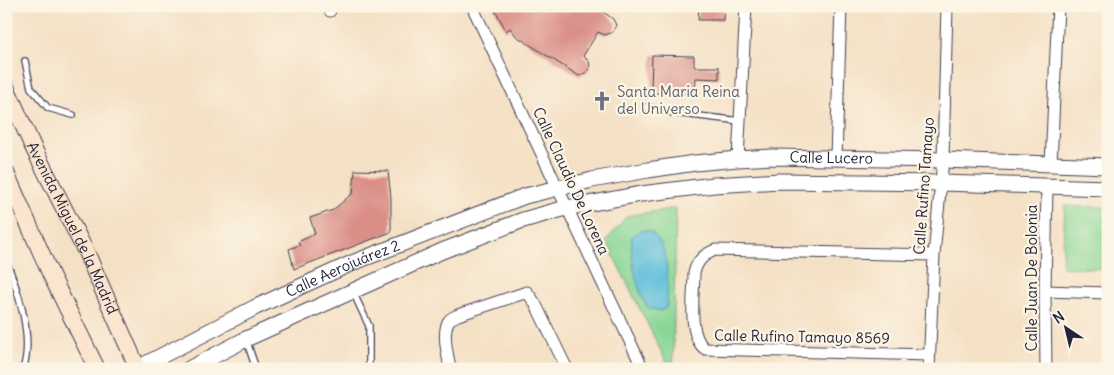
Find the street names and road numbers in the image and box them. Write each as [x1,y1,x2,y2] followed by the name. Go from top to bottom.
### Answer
[529,104,614,258] street label: Calle Claudio De Lorena
[909,117,938,255] street label: Calle Rufino Tamayo
[23,139,123,317] street label: Avenida Miguel de la Madrid
[789,147,873,168] street label: Calle Lucero
[1022,204,1041,351] street label: Calle Juan De Bolonia
[283,235,402,301] street label: Calle Aerojuárez 2
[714,325,890,348] street label: Calle Rufino Tamayo 8569

